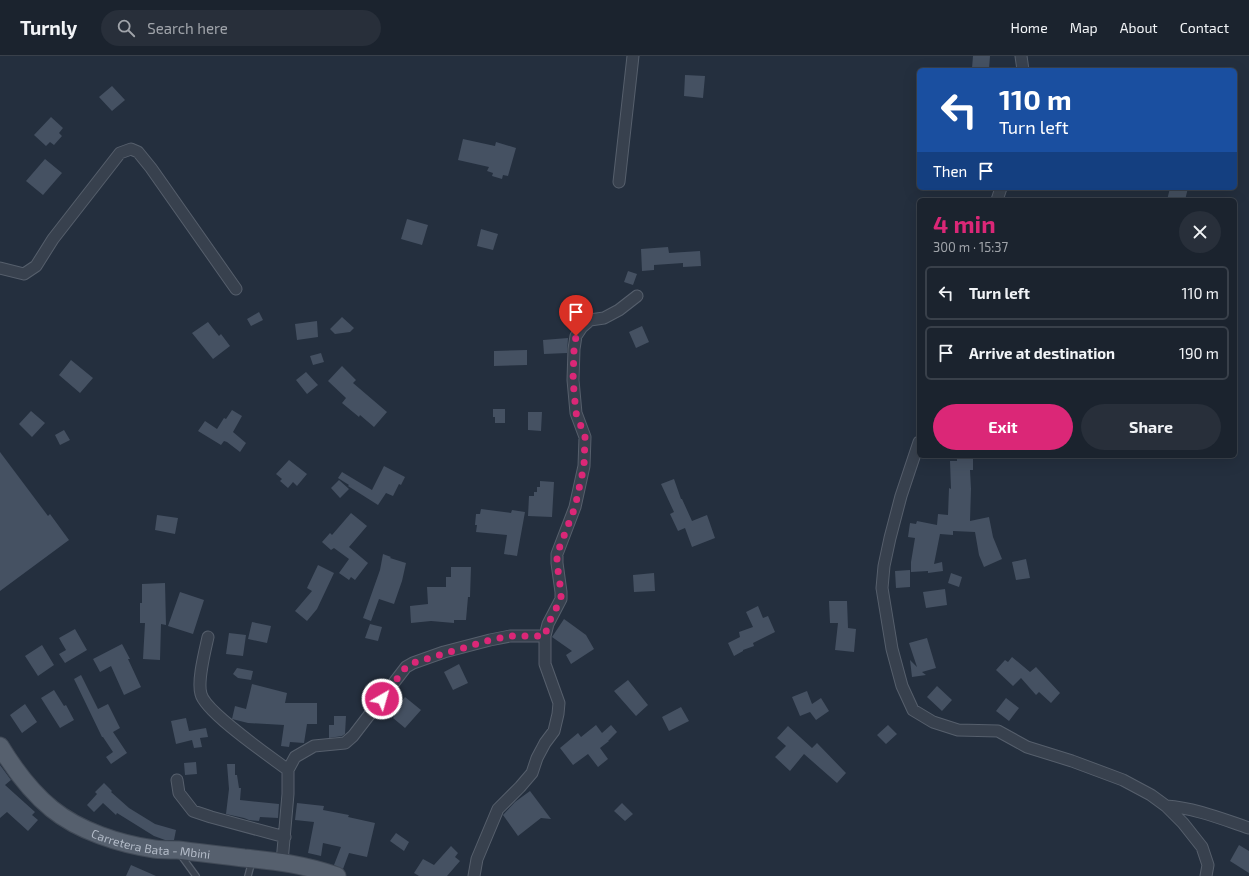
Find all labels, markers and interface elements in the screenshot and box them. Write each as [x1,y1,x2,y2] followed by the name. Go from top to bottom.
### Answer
[101,10,381,46] search box
[20,16,77,39] text: Turnly
[115,17,137,39] icon: search
[147,19,228,37] text: Search here
[1011,19,1048,36] text: Home
[1070,19,1098,36] text: Map
[1120,19,1158,36] text: About
[1180,19,1229,36] text: Contact
[999,82,1072,116] text: 110 m
[933,84,985,136] icon: left
[999,116,1069,138] text: Turn left
[975,160,997,182] icon: arrive
[933,162,967,180] text: Then
[933,209,996,238] text: 4 min
[1179,211,1221,253] button: close
[933,239,1008,255] text: 300 m · 15:37
[935,282,957,304] icon: left
[969,284,1030,302] text: Turn left
[1182,284,1219,302] text: 110 m
[559,295,593,336] pin
[565,301,587,323] icon: arrive
[935,342,957,364] icon: arrive
[969,344,1115,362] text: Arrive at destination
[1179,344,1219,362] text: 190 m
[933,404,1073,450] button: Exit
[1081,404,1221,450] button: Share
[361,678,403,720] position arrow
[90,826,211,861] street label: Carretera Bata - Mbini

